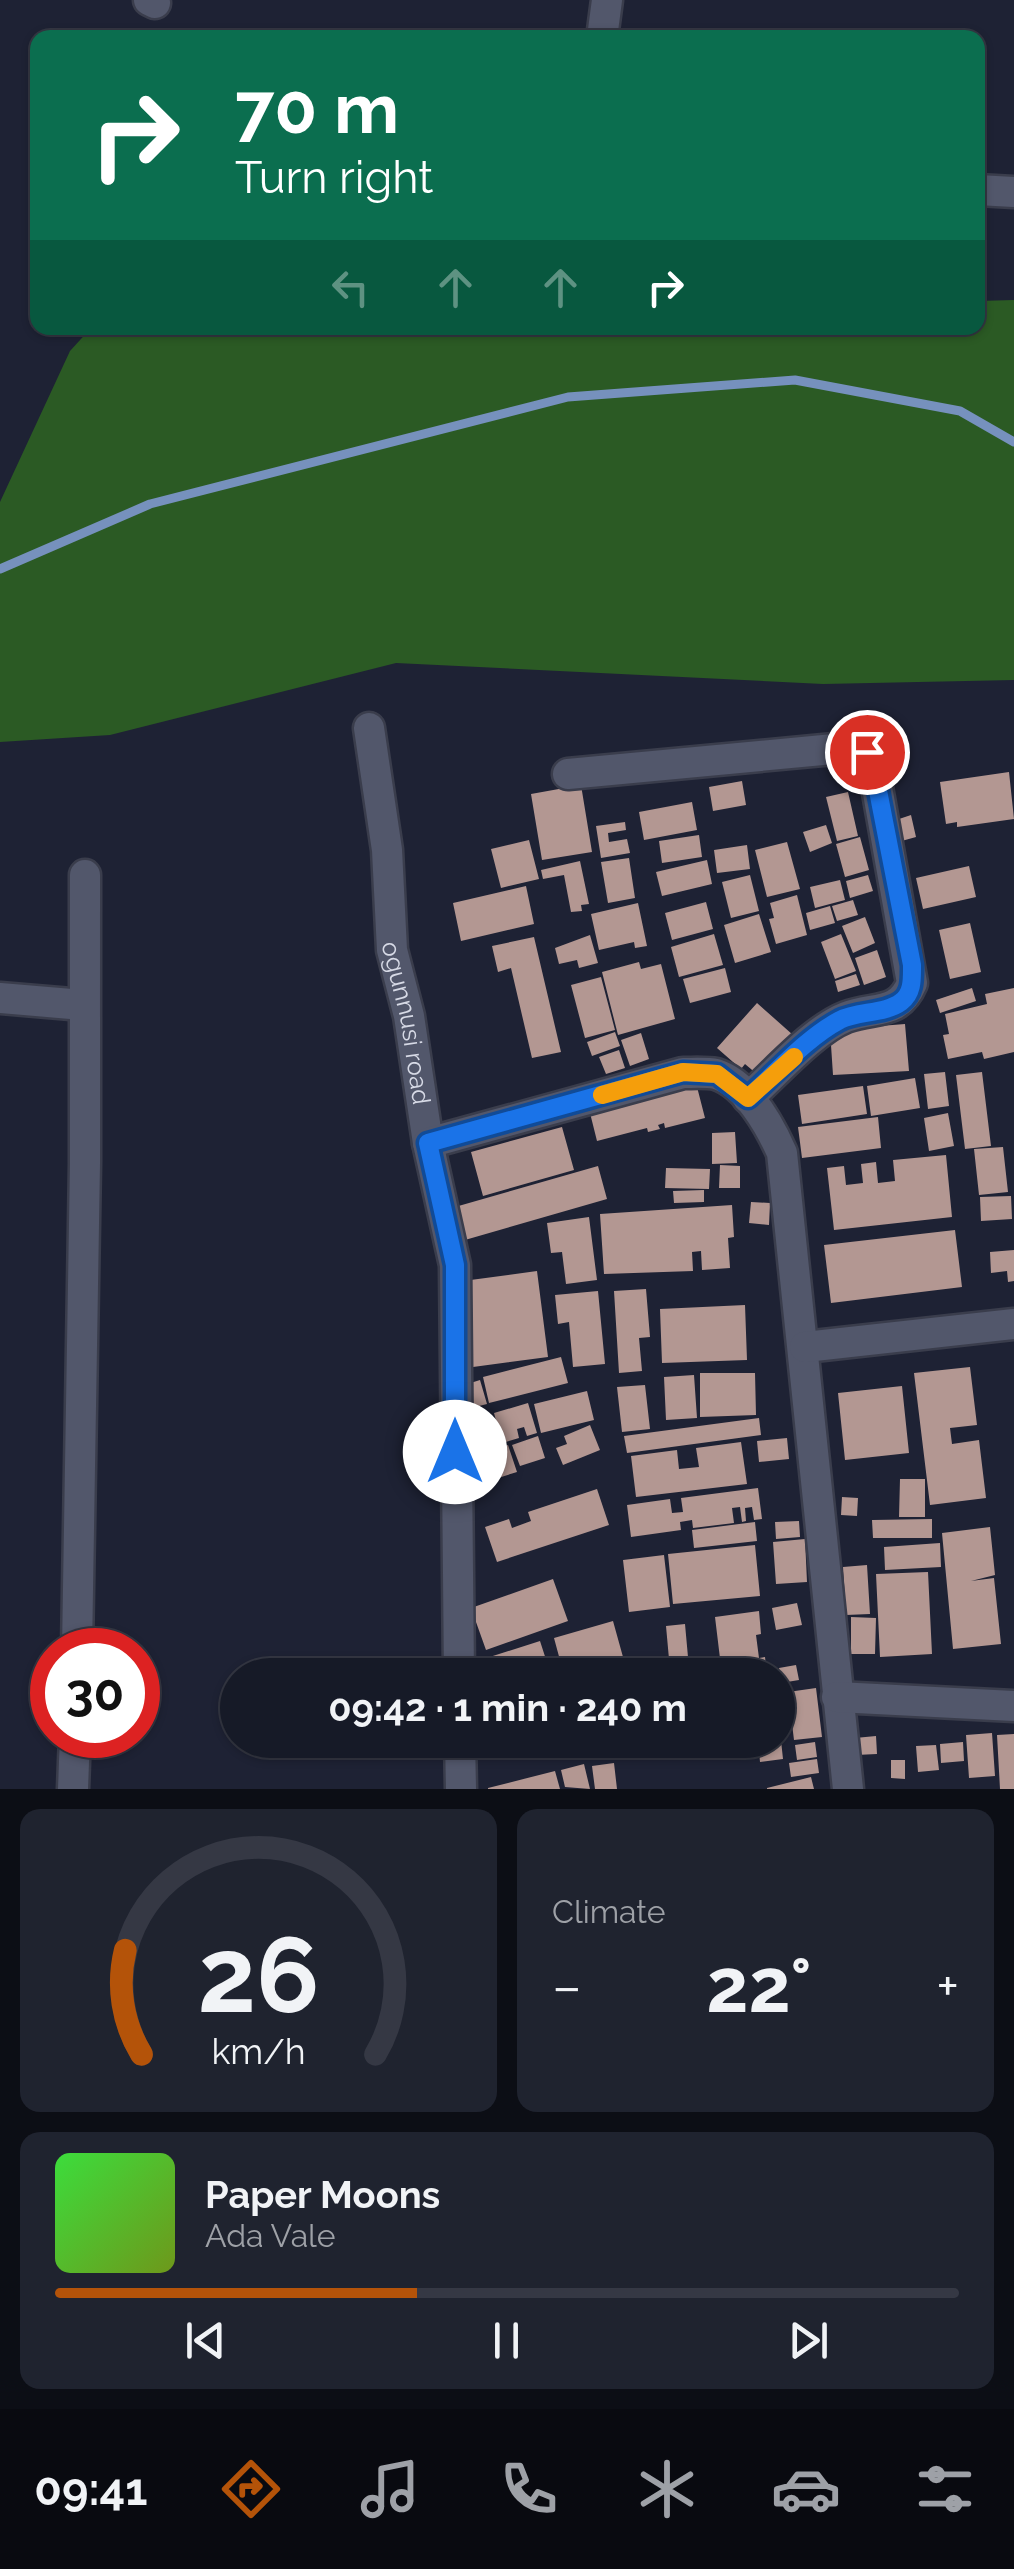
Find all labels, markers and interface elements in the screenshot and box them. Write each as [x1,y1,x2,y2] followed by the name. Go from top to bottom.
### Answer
[235,67,399,149] text: 70 m
[70,70,200,200] icon: right
[235,151,433,204] text: Turn right
[323,260,378,315] icon: left
[428,260,483,315] icon: ahead
[533,260,588,315] icon: ahead
[638,260,693,315] icon: right
[825,710,910,795] pin
[840,725,895,780] icon: arrive
[377,941,437,1106] street label: ogunnusi road
[403,1400,507,1504] position arrow
[30,1628,160,1758] speed limit sign: 30
[328,1685,687,1730] text: 09:42 · 1 min · 240 m
[552,1893,666,1930] text: Climate
[198,1914,319,2036] text: 26
[706,1941,812,2030] text: 22°
[552,1954,582,2019] text: −
[936,1954,959,2019] text: +
[211,2030,306,2072] text: km/h
[205,2172,440,2217] text: Paper Moons
[205,2217,336,2254] text: Ada Vale
[178,2313,233,2368] icon: previous
[479,2313,534,2368] icon: pause
[781,2313,836,2368] icon: next
[216,2454,286,2524] icon: directions
[355,2454,425,2524] icon: music
[494,2454,564,2524] icon: phone
[632,2454,702,2524] icon: climate
[771,2454,841,2524] icon: car
[910,2454,980,2524] icon: filters
[34,2463,148,2516] text: 09:41

